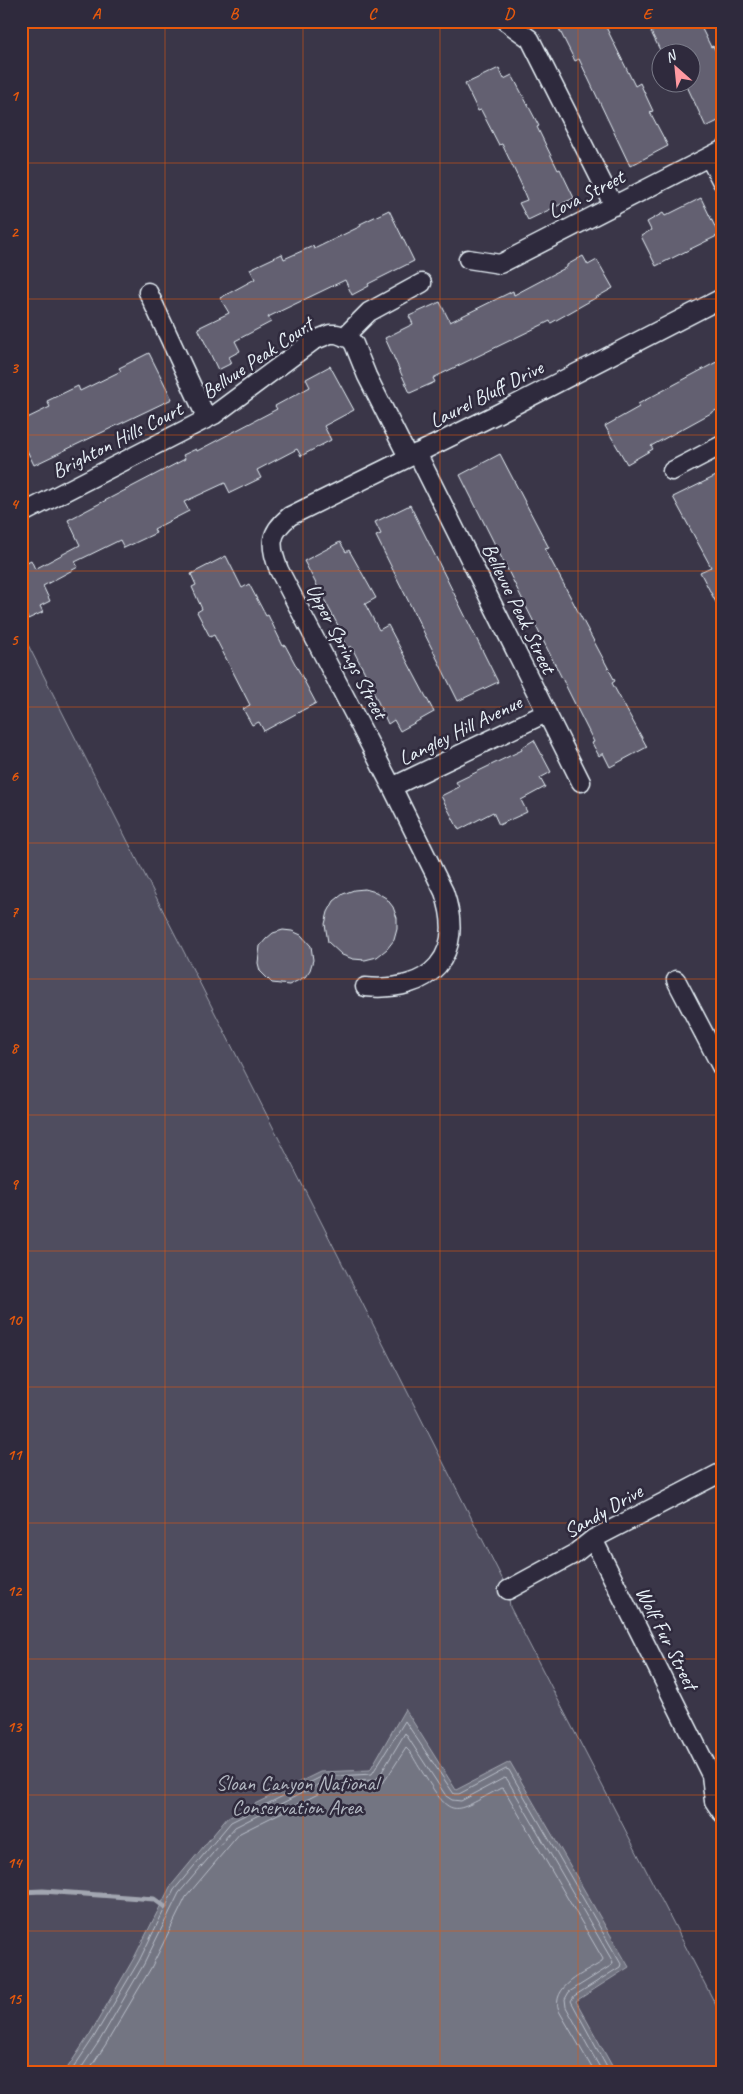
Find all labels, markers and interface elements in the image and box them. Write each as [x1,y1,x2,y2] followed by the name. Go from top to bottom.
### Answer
[92,4,102,24] text: A
[230,4,240,24] text: B
[368,4,378,24] text: C
[504,4,515,24] text: D
[643,4,654,24] text: E
[650,42,700,92] north arrow
[663,46,680,66] text: N
[10,86,19,106] text: 1
[543,163,630,224] street label: Lova Street
[10,222,19,242] text: 2
[196,310,320,405] street label: Bellvue Peak Court
[425,354,548,434] street label: Laurel Bluff Drive
[10,358,19,378] text: 3
[47,395,189,484] street label: Brighton Hills Court
[10,494,19,514] text: 4
[476,539,563,679] street label: Bellevue Peak Street
[300,579,395,725] street label: Upper Springs Street
[11,630,20,650] text: 5
[394,688,527,771] street label: Langley Hill Avenue
[10,766,19,786] text: 6
[10,902,19,922] text: 7
[10,1038,19,1058] text: 8
[10,1174,19,1194] text: 9
[7,1310,23,1330] text: 10
[7,1445,23,1465] text: 11
[559,1477,648,1544] street label: Sandy Drive
[7,1581,23,1601] text: 12
[630,1582,705,1697] street label: Wolf Fur Street
[7,1717,23,1737] text: 13
[216,1770,382,1820] park label: Sloan Canyon National Conservation Area
[7,1853,23,1873] text: 14
[7,1989,23,2009] text: 15

